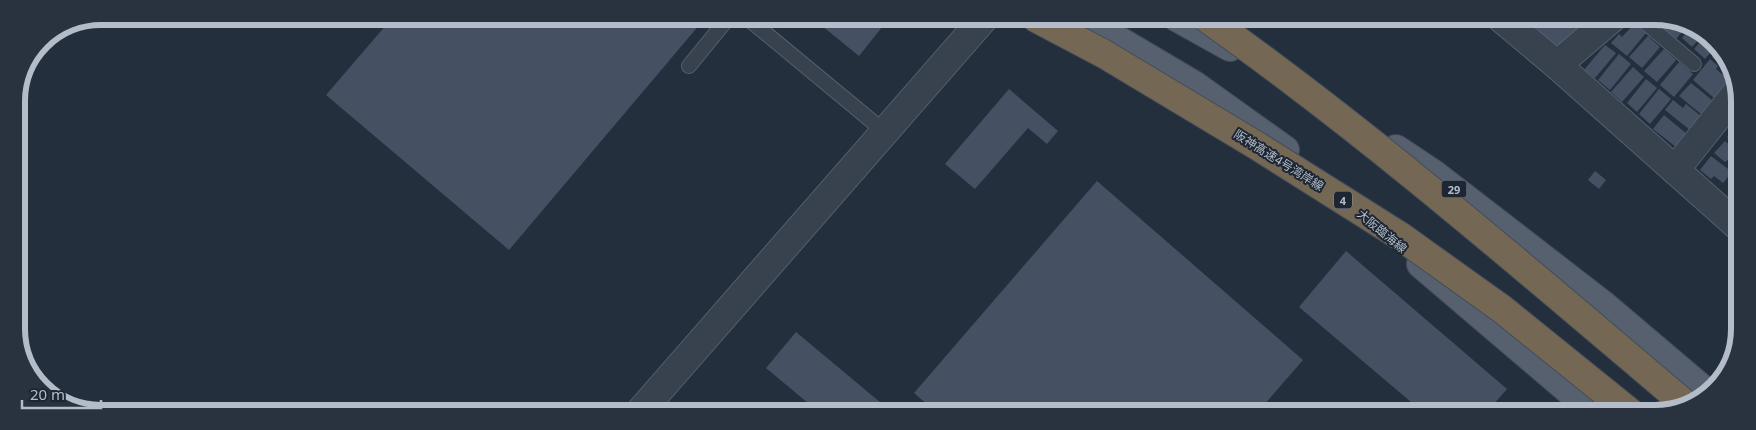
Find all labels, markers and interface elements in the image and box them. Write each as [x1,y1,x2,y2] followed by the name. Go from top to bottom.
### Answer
[1231,126,1327,194] street label: 阪神高速4号湾岸線
[1442,180,1466,198] road number: 29
[1334,192,1352,208] road number: 4
[1354,205,1410,257] street label: 大阪臨海線
[22,378,101,410] scale bar
[30,384,65,404] text: 20 m

